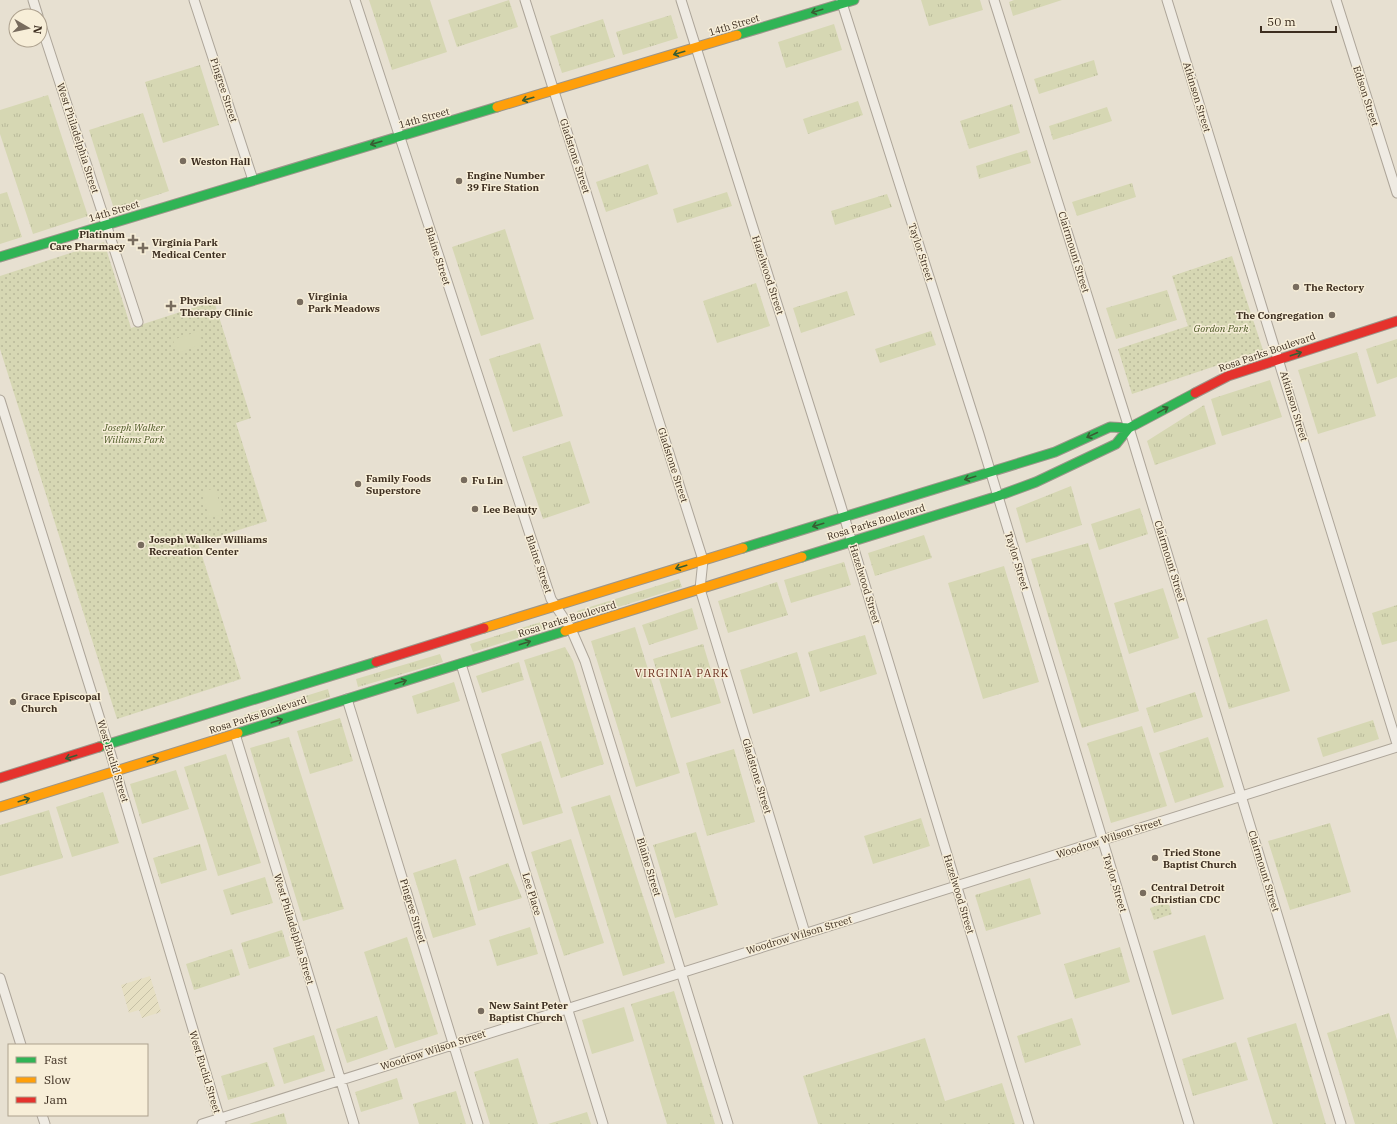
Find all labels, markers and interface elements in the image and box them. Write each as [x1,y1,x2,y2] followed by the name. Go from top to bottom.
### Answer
[8,8,48,48] north arrow
[811,8,824,15] one-way arrow
[1261,8,1336,34] scale bar
[707,11,761,39] street label: 14th Street
[1267,14,1296,29] text: 50 m
[30,24,45,35] text: N
[673,50,686,57] one-way arrow
[207,56,241,124] street label: Pingree Street
[1180,60,1214,134] street label: Atkinson Street
[1350,64,1382,128] street label: Edison Street
[54,81,102,195] street label: West Philadelphia Street
[522,96,535,103] one-way arrow
[397,104,451,131] street label: 14th Street
[557,117,593,195] street label: Gladstone Street
[370,140,383,147] one-way arrow
[191,155,250,168] place label: Weston Hall
[178,156,188,166] marker: Weston Hall
[467,169,545,194] place label: Engine Number 39 Fire Station
[454,176,464,186] marker: Engine Number 39 Fire Station
[87,197,141,225] street label: 14th Street
[1055,210,1093,295] street label: Clairmount Street
[905,221,937,283] street label: Taylor Street
[422,225,454,287] street label: Blaine Street
[49,228,125,253] place label: Platinum Care Pharmacy
[749,234,787,317] street label: Hazelwood Street
[128,235,138,245] marker: Platinum Care Pharmacy
[152,236,226,261] place label: Virginia Park Medical Center
[137,242,149,254] marker: Virginia Park Medical Center
[1304,281,1365,294] place label: The Rectory
[1291,282,1301,292] marker: The Rectory
[308,290,380,315] place label: Virginia Park Meadows
[180,294,253,319] place label: Physical Therapy Clinic
[295,297,305,307] marker: Virginia Park Meadows
[165,300,177,312] marker: Physical Therapy Clinic
[1236,309,1324,322] place label: The Congregation
[1327,310,1337,320] marker: The Congregation
[1194,322,1249,335] park label: Gordon Park
[1217,329,1317,375] street label: Rosa Parks Boulevard
[1289,350,1302,357] one-way arrow
[1277,369,1311,443] street label: Atkinson Street
[1157,405,1169,413] one-way arrow
[102,421,165,446] park label: Joseph Walker Williams Park
[655,426,691,504] street label: Gladstone Street
[1086,432,1098,439] one-way arrow
[366,472,431,497] place label: Family Foods Superstore
[472,474,503,487] place label: Fu Lin
[459,475,469,485] marker: Fu Lin
[964,475,976,483] one-way arrow
[353,479,363,489] marker: Family Foods Superstore
[825,501,927,543] street label: Rosa Parks Boulevard
[483,503,538,516] place label: Lee Beauty
[470,504,480,514] marker: Lee Beauty
[1151,519,1189,604] street label: Clairmount Street
[813,521,825,529] one-way arrow
[1002,530,1032,592] street label: Taylor Street
[149,533,267,558] place label: Joseph Walker Williams Recreation Center
[523,533,555,595] street label: Blaine Street
[136,540,146,550] marker: Joseph Walker Williams Recreation Center
[847,543,883,626] street label: Hazelwood Street
[675,564,687,572] one-way arrow
[516,598,618,640] street label: Rosa Parks Boulevard
[519,639,531,647] one-way arrow
[635,666,729,680] district label: VIRGINIA PARK
[394,678,407,685] one-way arrow
[21,690,101,715] place label: Grace Episcopal Church
[207,693,309,737] street label: Rosa Parks Boulevard
[8,697,18,707] marker: Grace Episcopal Church
[271,716,283,724] one-way arrow
[94,718,132,804] street label: West Euclid Street
[739,737,775,816] street label: Gladstone Street
[64,754,77,761] one-way arrow
[146,756,159,763] one-way arrow
[17,796,30,803] one-way arrow
[1055,815,1164,861] street label: Woodrow Wilson Street
[1245,829,1283,914] street label: Clairmount Street
[634,836,664,898] street label: Blaine Street
[1163,846,1237,871] place label: Tried Stone Baptist Church
[1100,852,1130,914] street label: Taylor Street
[941,853,977,936] street label: Hazelwood Street
[1150,853,1160,863] marker: Tried Stone Baptist Church
[519,871,545,917] street label: Lee Place
[271,872,317,986] street label: West Philadelphia Street
[397,877,429,945] street label: Pingree Street
[1151,881,1225,906] place label: Central Detroit Christian CDC
[1138,888,1148,898] marker: Central Detroit Christian CDC
[745,913,854,957] street label: Woodrow Wilson Street
[489,999,568,1024] place label: New Saint Peter Baptist Church
[476,1006,486,1016] marker: New Saint Peter Baptist Church
[379,1027,488,1073] street label: Woodrow Wilson Street
[186,1029,224,1115] street label: West Euclid Street
[8,1044,148,1116] legend
[44,1052,68,1067] text: Fast
[44,1072,71,1087] text: Slow
[44,1092,68,1107] text: Jam

